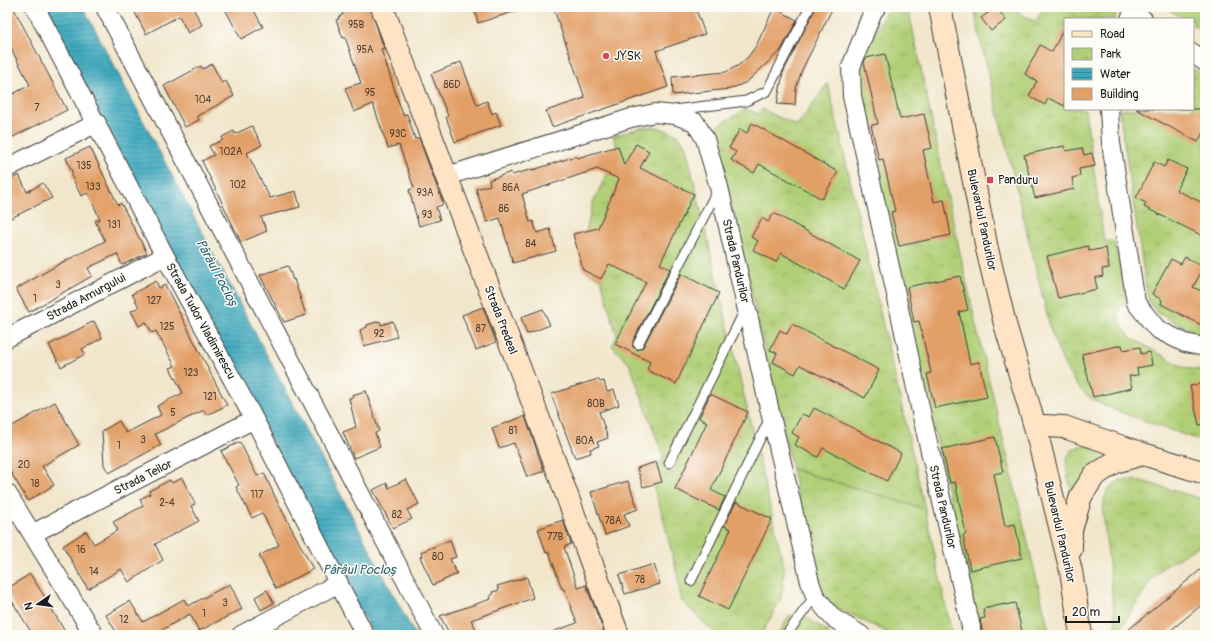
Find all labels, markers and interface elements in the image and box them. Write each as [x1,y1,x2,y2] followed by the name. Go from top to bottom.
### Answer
[1064,18,1194,110] legend
[348,19,364,31] house number: 95B
[1100,27,1125,42] text: Road
[356,44,374,56] house number: 95A
[1100,47,1121,62] text: Park
[614,49,641,64] place label: JYSK
[601,51,611,61] marker: JYSK
[1100,67,1131,82] text: Water
[443,79,461,91] house number: 86D
[365,87,375,99] house number: 95
[1100,87,1139,102] text: Building
[195,94,211,106] house number: 104
[34,102,40,114] house number: 7
[390,128,406,140] house number: 93C
[220,146,243,158] house number: 102A
[77,160,91,172] house number: 135
[963,168,1000,273] street label: Bulevardul Pandurilor
[998,173,1038,188] place label: Panduru
[985,175,995,185] marker: Panduru
[230,179,247,191] house number: 102
[85,181,101,193] house number: 133
[502,182,520,194] house number: 86A
[416,187,434,199] house number: 93A
[499,203,510,215] house number: 86
[422,209,433,221] house number: 93
[719,218,753,305] street label: Strada Pandurilor
[107,219,121,231] house number: 131
[192,237,242,311] water label: Pârâul Pocloș
[526,238,537,250] house number: 84
[162,260,239,382] street label: Strada Tudor Vladimirescu
[44,270,128,325] street label: Strada Amurgului
[55,279,61,291] house number: 3
[481,284,521,357] street label: Strada Predeal
[33,293,37,305] house number: 1
[147,295,162,307] house number: 127
[160,321,174,333] house number: 125
[476,323,487,335] house number: 87
[374,328,385,340] house number: 92
[184,367,199,379] house number: 123
[203,391,217,403] house number: 121
[587,398,605,410] house number: 80B
[170,407,176,419] house number: 5
[509,425,518,437] house number: 81
[140,434,146,446] house number: 3
[576,435,595,447] house number: 80A
[117,440,121,452] house number: 1
[112,456,175,499] street label: Strada Teilor
[18,459,30,471] house number: 20
[926,464,960,551] street label: Strada Pandurilor
[31,478,39,490] house number: 18
[1040,480,1079,585] street label: Bulevardul Pandurilor
[250,489,264,501] house number: 117
[159,497,175,509] house number: 2-4
[392,509,403,521] house number: 82
[605,515,622,527] house number: 78A
[547,531,563,543] house number: 77B
[76,544,86,556] house number: 16
[432,551,444,563] house number: 80
[322,562,398,578] water label: Pârâul Pocloș
[89,566,99,578] house number: 14
[635,574,645,586] house number: 78
[18,584,58,624] north arrow
[222,597,228,609] house number: 3
[1066,598,1119,624] scale bar
[21,601,36,611] text: N
[1072,605,1101,620] text: 20 m
[202,608,206,620] house number: 1
[119,614,129,626] house number: 12

